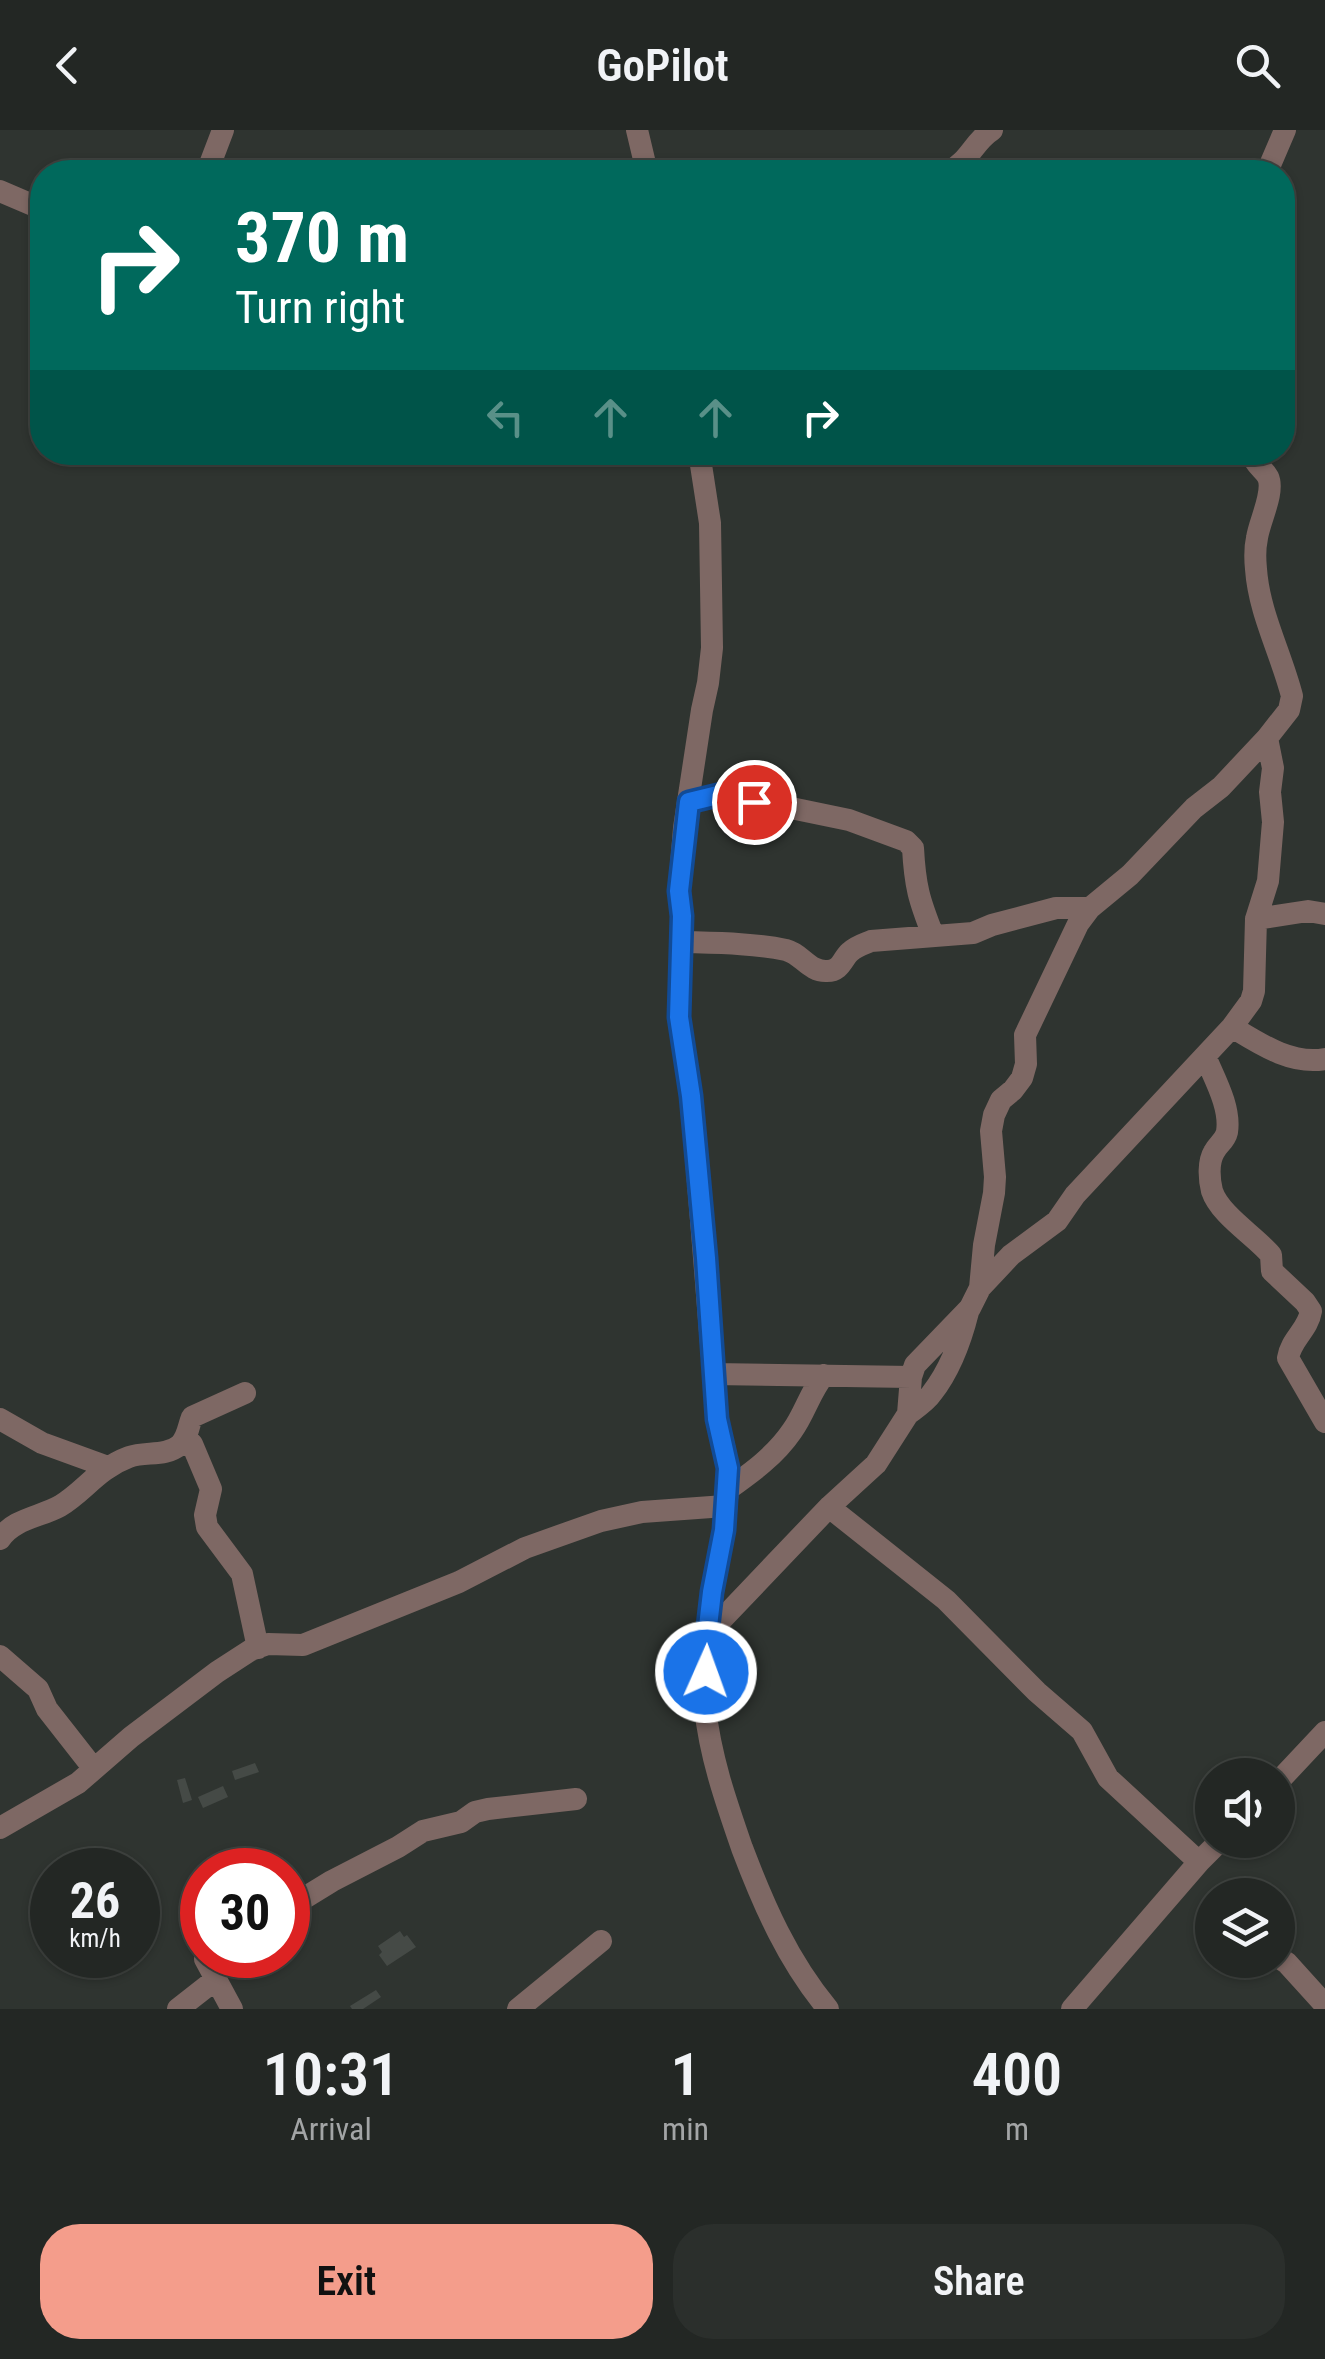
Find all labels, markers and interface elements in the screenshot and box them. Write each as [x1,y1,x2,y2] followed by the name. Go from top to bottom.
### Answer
[40,38,95,93] icon: back
[1230,38,1285,93] icon: search
[596,39,729,92] text: GoPilot
[235,197,409,279] text: 370 m
[70,200,200,330] icon: right
[235,281,405,334] text: Turn right
[478,390,533,445] icon: left
[583,390,638,445] icon: ahead
[688,390,743,445] icon: ahead
[793,390,848,445] icon: right
[712,760,797,845] pin
[727,775,782,830] icon: arrive
[654,1620,758,1724] position arrow
[1195,1758,1295,1978] map controls
[1195,1758,1295,1858] button: sound
[180,1848,310,1978] speed limit sign: 30
[70,1872,120,1930] text: 26
[1195,1878,1295,1978] button: layers
[69,1924,121,1953] text: km/h
[263,2039,399,2110] text: 10:31
[670,2039,701,2110] text: 1
[972,2039,1062,2110] text: 400
[290,2110,372,2148] text: Arrival
[662,2110,709,2148] text: min
[1005,2110,1029,2148] text: m
[40,2224,653,2339] button: Exit
[673,2224,1285,2339] button: Share

